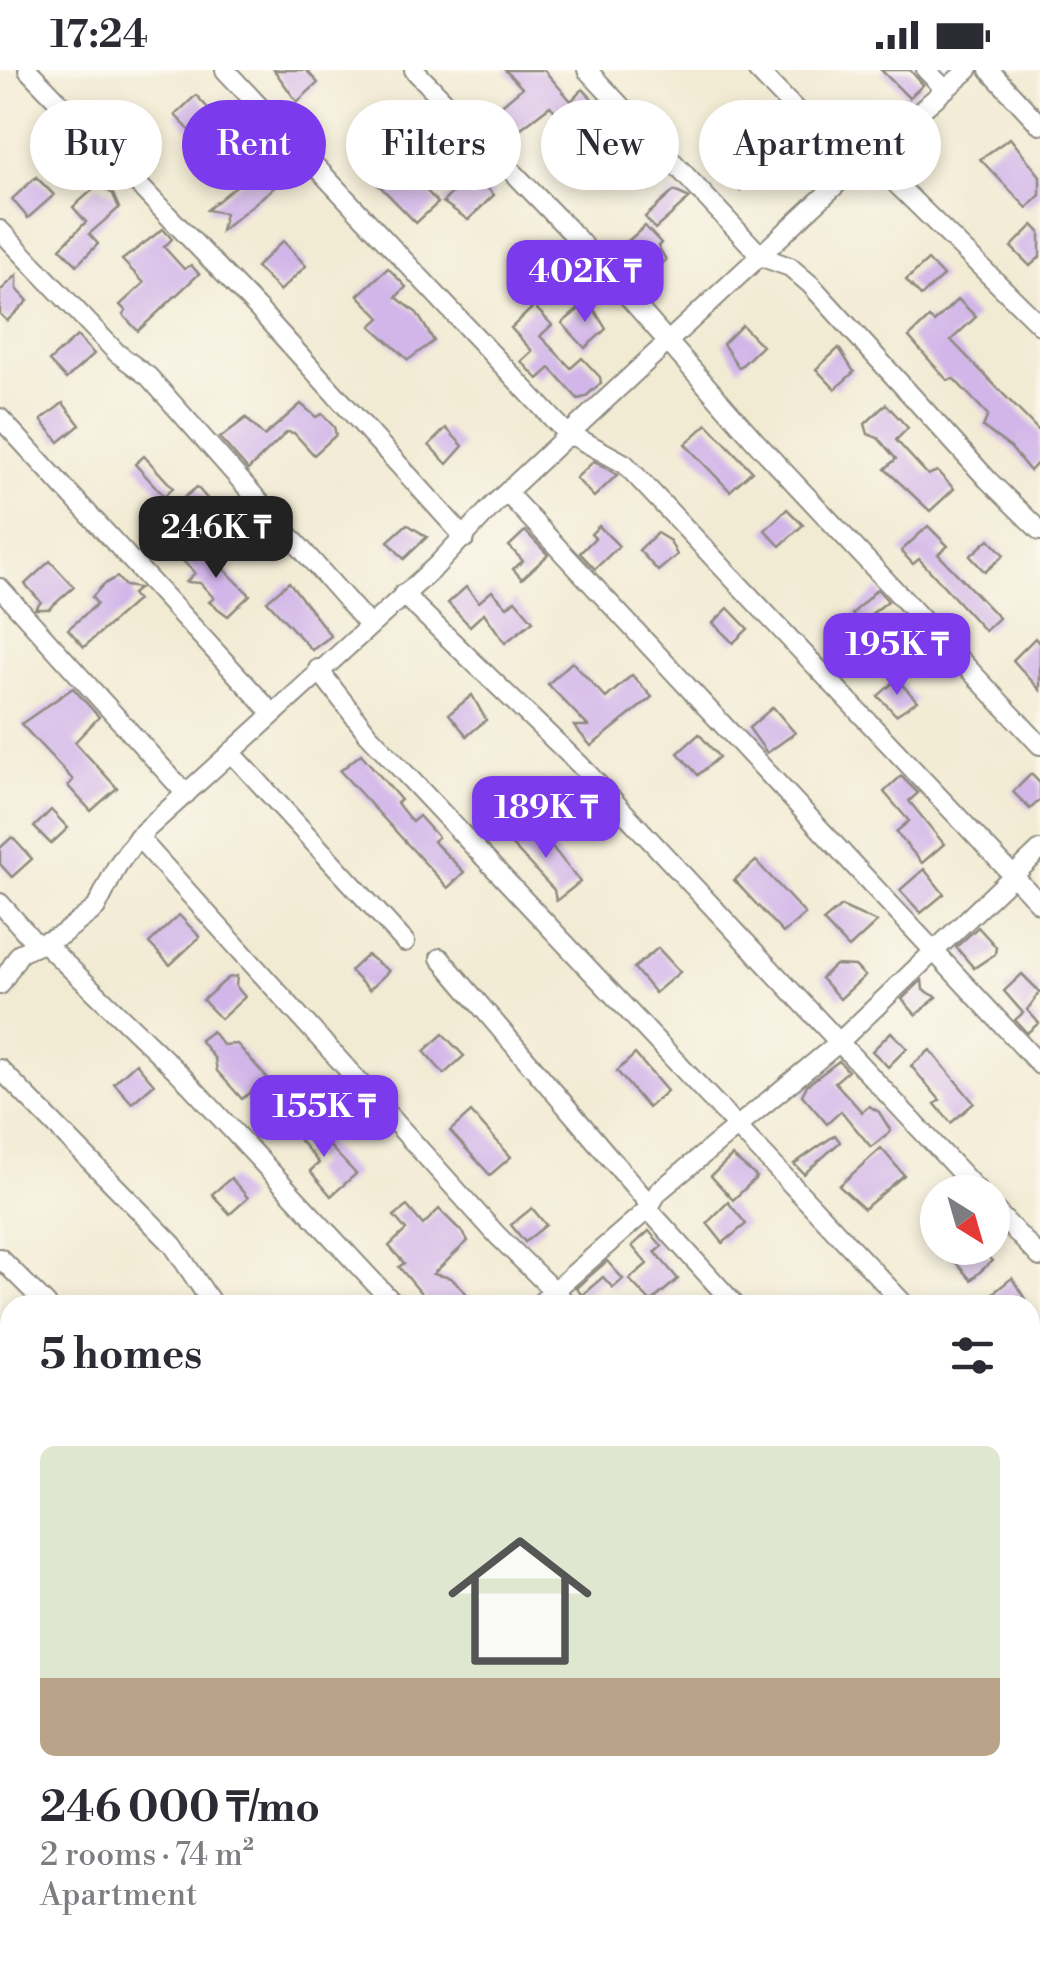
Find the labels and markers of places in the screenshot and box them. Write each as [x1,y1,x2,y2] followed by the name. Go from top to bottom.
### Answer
[504,240,666,325] pin: 402K ₸
[135,496,297,581] pin: 246K ₸
[816,613,978,698] pin: 195K ₸
[465,776,627,861] pin: 189K ₸
[243,1075,405,1160] pin: 155K ₸

